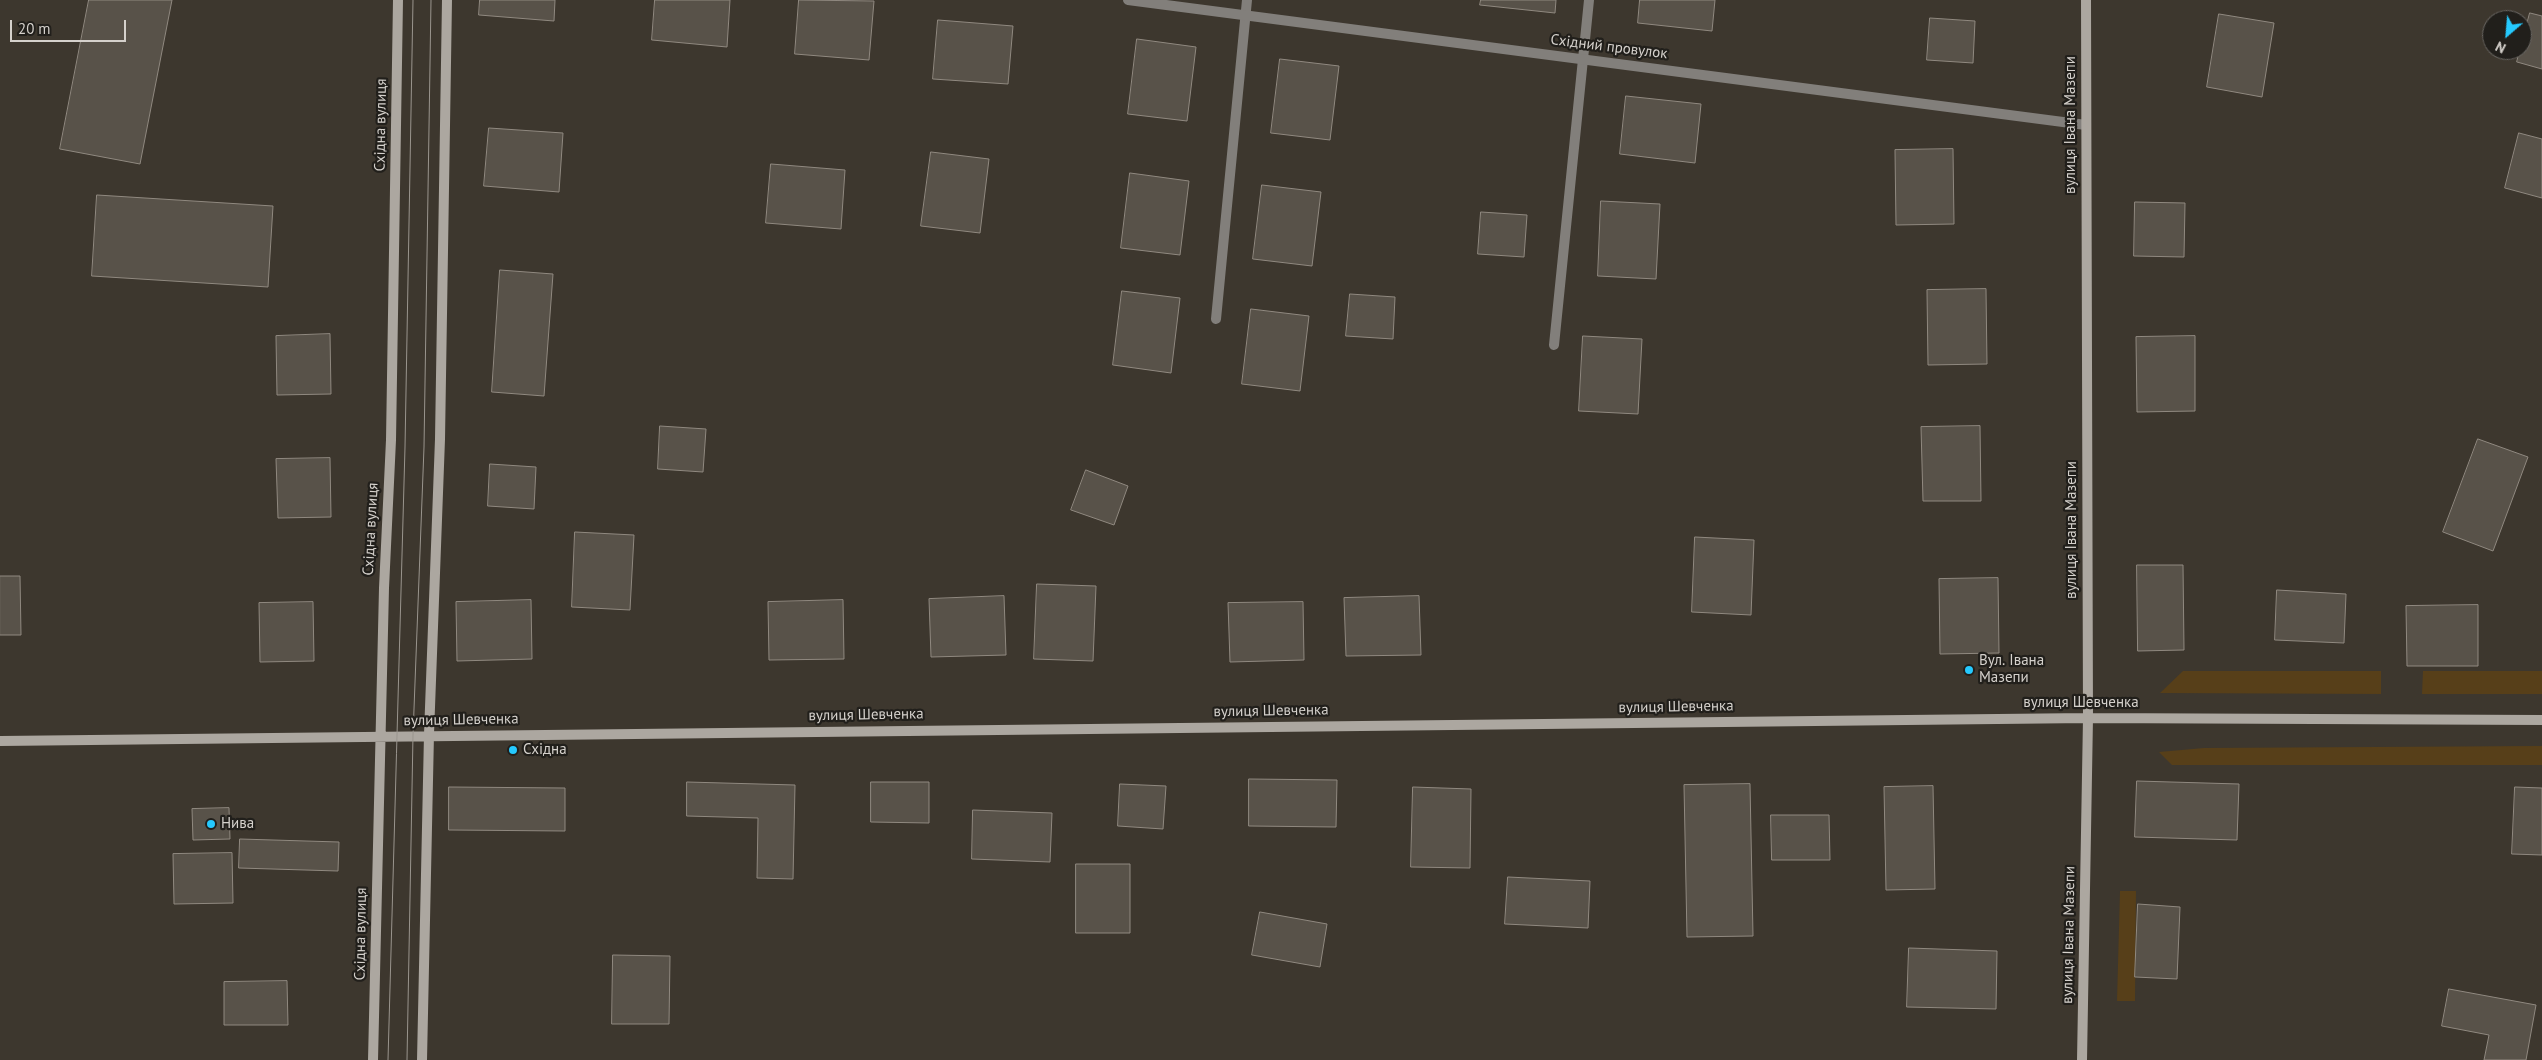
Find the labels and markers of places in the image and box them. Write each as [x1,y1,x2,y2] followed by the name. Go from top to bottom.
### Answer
[1979,652,2044,687] place label: Вул. Івана Мазепи
[1963,664,1975,676] marker: Вул. Івана Мазепи
[523,741,567,759] place label: Східна
[507,744,519,756] marker: Східна
[221,815,254,833] place label: Нива
[205,818,217,830] marker: Нива

